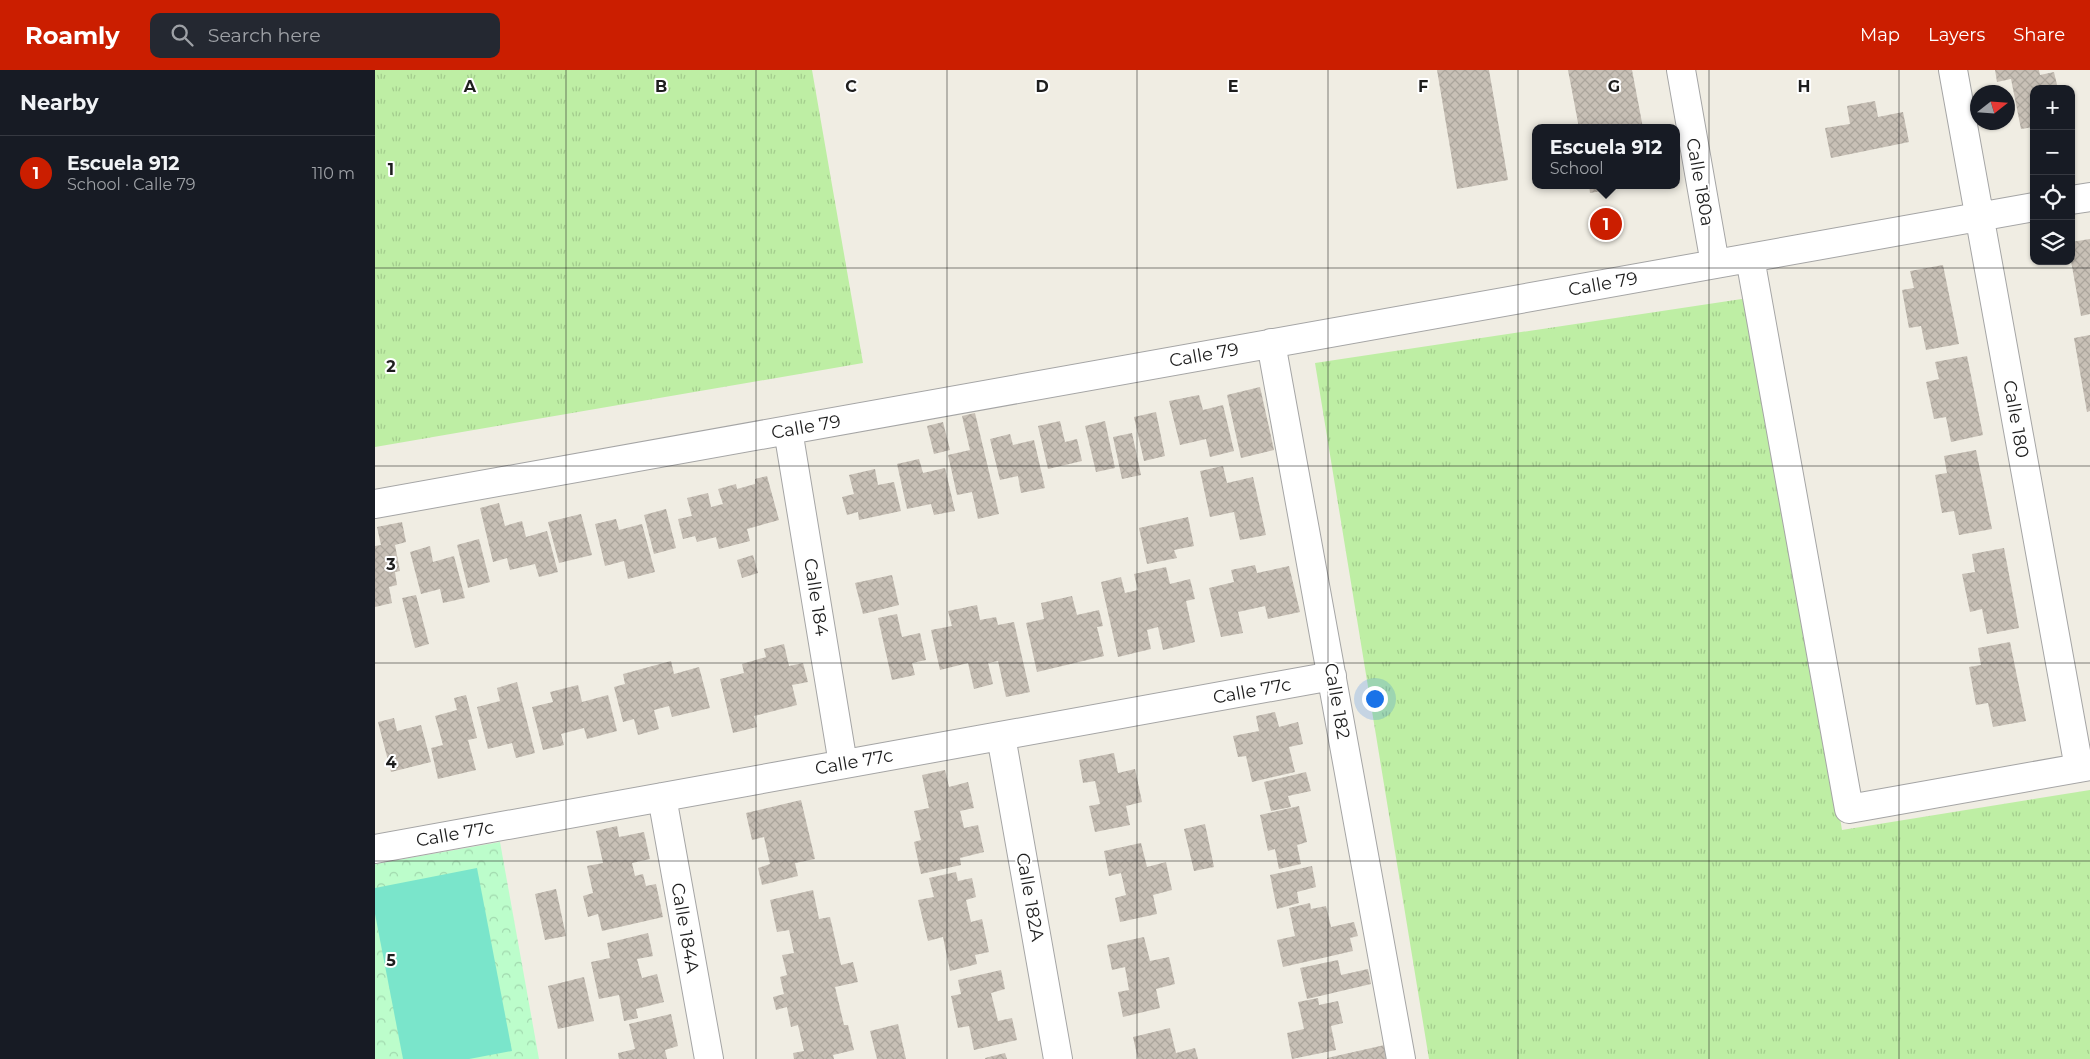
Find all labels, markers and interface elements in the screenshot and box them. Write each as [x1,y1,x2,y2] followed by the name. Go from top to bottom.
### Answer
[150,13,500,58] search box
[25,21,120,50] text: Roamly
[168,21,196,49] icon: search
[208,24,321,47] text: Search here
[1860,24,1900,46] text: Map
[1928,24,1985,46] text: Layers
[2013,24,2065,46] text: Share
[463,77,477,96] text: A
[655,77,667,96] text: B
[845,77,857,96] text: C
[1035,77,1049,96] text: D
[1228,77,1238,96] text: E
[1418,77,1428,96] text: F
[1608,77,1620,96] text: G
[1798,77,1810,96] text: H
[1970,85,2015,130] north arrow
[2030,85,2075,265] map controls
[2030,85,2075,130] button: +
[20,90,99,115] text: Nearby
[1532,124,1680,189] popup
[2030,130,2075,175] button: −
[1550,136,1662,159] text: Escuela 912
[1681,136,1719,228] street label: Calle 180a
[67,152,180,175] text: Escuela 912
[1550,159,1604,178] text: School
[388,160,394,179] text: 1
[33,164,39,183] text: 1
[312,164,355,183] text: 110 m
[67,175,196,194] text: School · Calle 79
[2030,175,2075,220] button: locate
[1590,205,1622,243] pin: 1
[2030,220,2075,265] button: layers
[1567,267,1639,301] street label: Calle 79
[1168,338,1240,372] street label: Calle 79
[386,357,396,376] text: 2
[1998,378,2034,460] street label: Calle 180
[770,410,842,444] street label: Calle 79
[385,555,396,574] text: 3
[799,557,833,638] street label: Calle 184
[1320,661,1354,741] street label: Calle 182
[1211,673,1293,709] street label: Calle 77c
[1362,686,1388,712] your location
[813,744,895,780] street label: Calle 77c
[385,753,397,772] text: 4
[414,816,496,852] street label: Calle 77c
[1011,851,1049,943] street label: Calle 182A
[666,881,704,975] street label: Calle 184A
[386,951,396,970] text: 5

